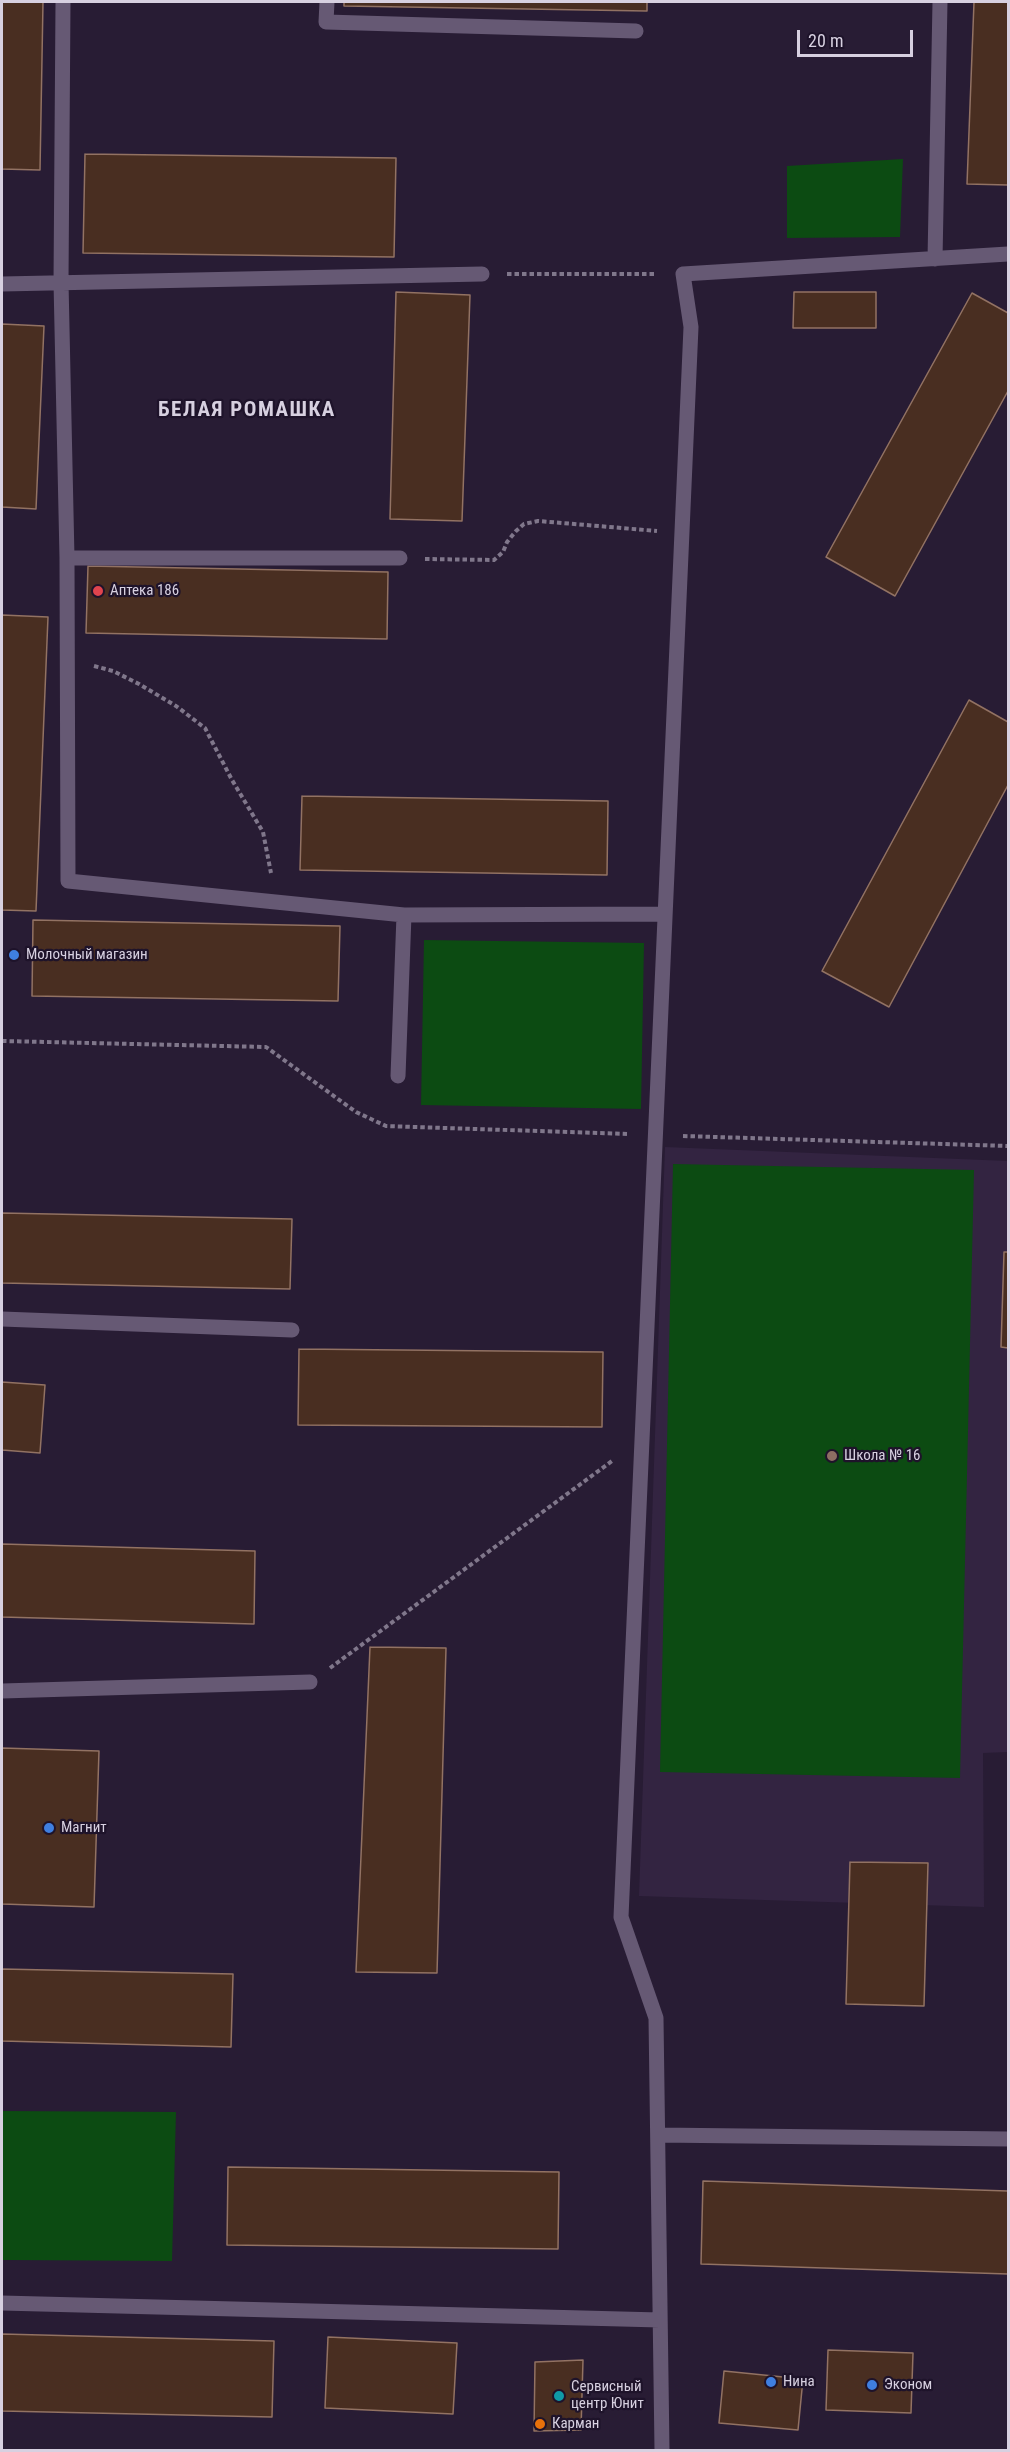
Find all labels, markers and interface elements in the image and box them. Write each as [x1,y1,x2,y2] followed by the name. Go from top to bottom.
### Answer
[800,18,916,56] scale bar
[808,30,843,51] text: 20 m
[158,398,336,424] district label: БЕЛАЯ РОМАШКА
[110,582,179,600] place label: Аптека 186
[91,584,105,598] marker: Аптека 186
[26,946,148,964] place label: Молочный магазин
[7,948,21,962] marker: Молочный магазин
[844,1447,921,1465] place label: Школа № 16
[825,1449,839,1463] marker: Школа № 16
[61,1819,107,1837] place label: Магнит
[42,1821,56,1835] marker: Магнит
[783,2373,815,2391] place label: Нина
[764,2375,778,2389] marker: Нина
[884,2376,932,2394] place label: Эконом
[571,2378,644,2413] place label: Сервисный центр Юнит
[865,2378,879,2392] marker: Эконом
[552,2389,566,2403] marker: Сервисный центр Юнит
[552,2415,599,2433] place label: Карман
[533,2417,547,2431] marker: Карман

